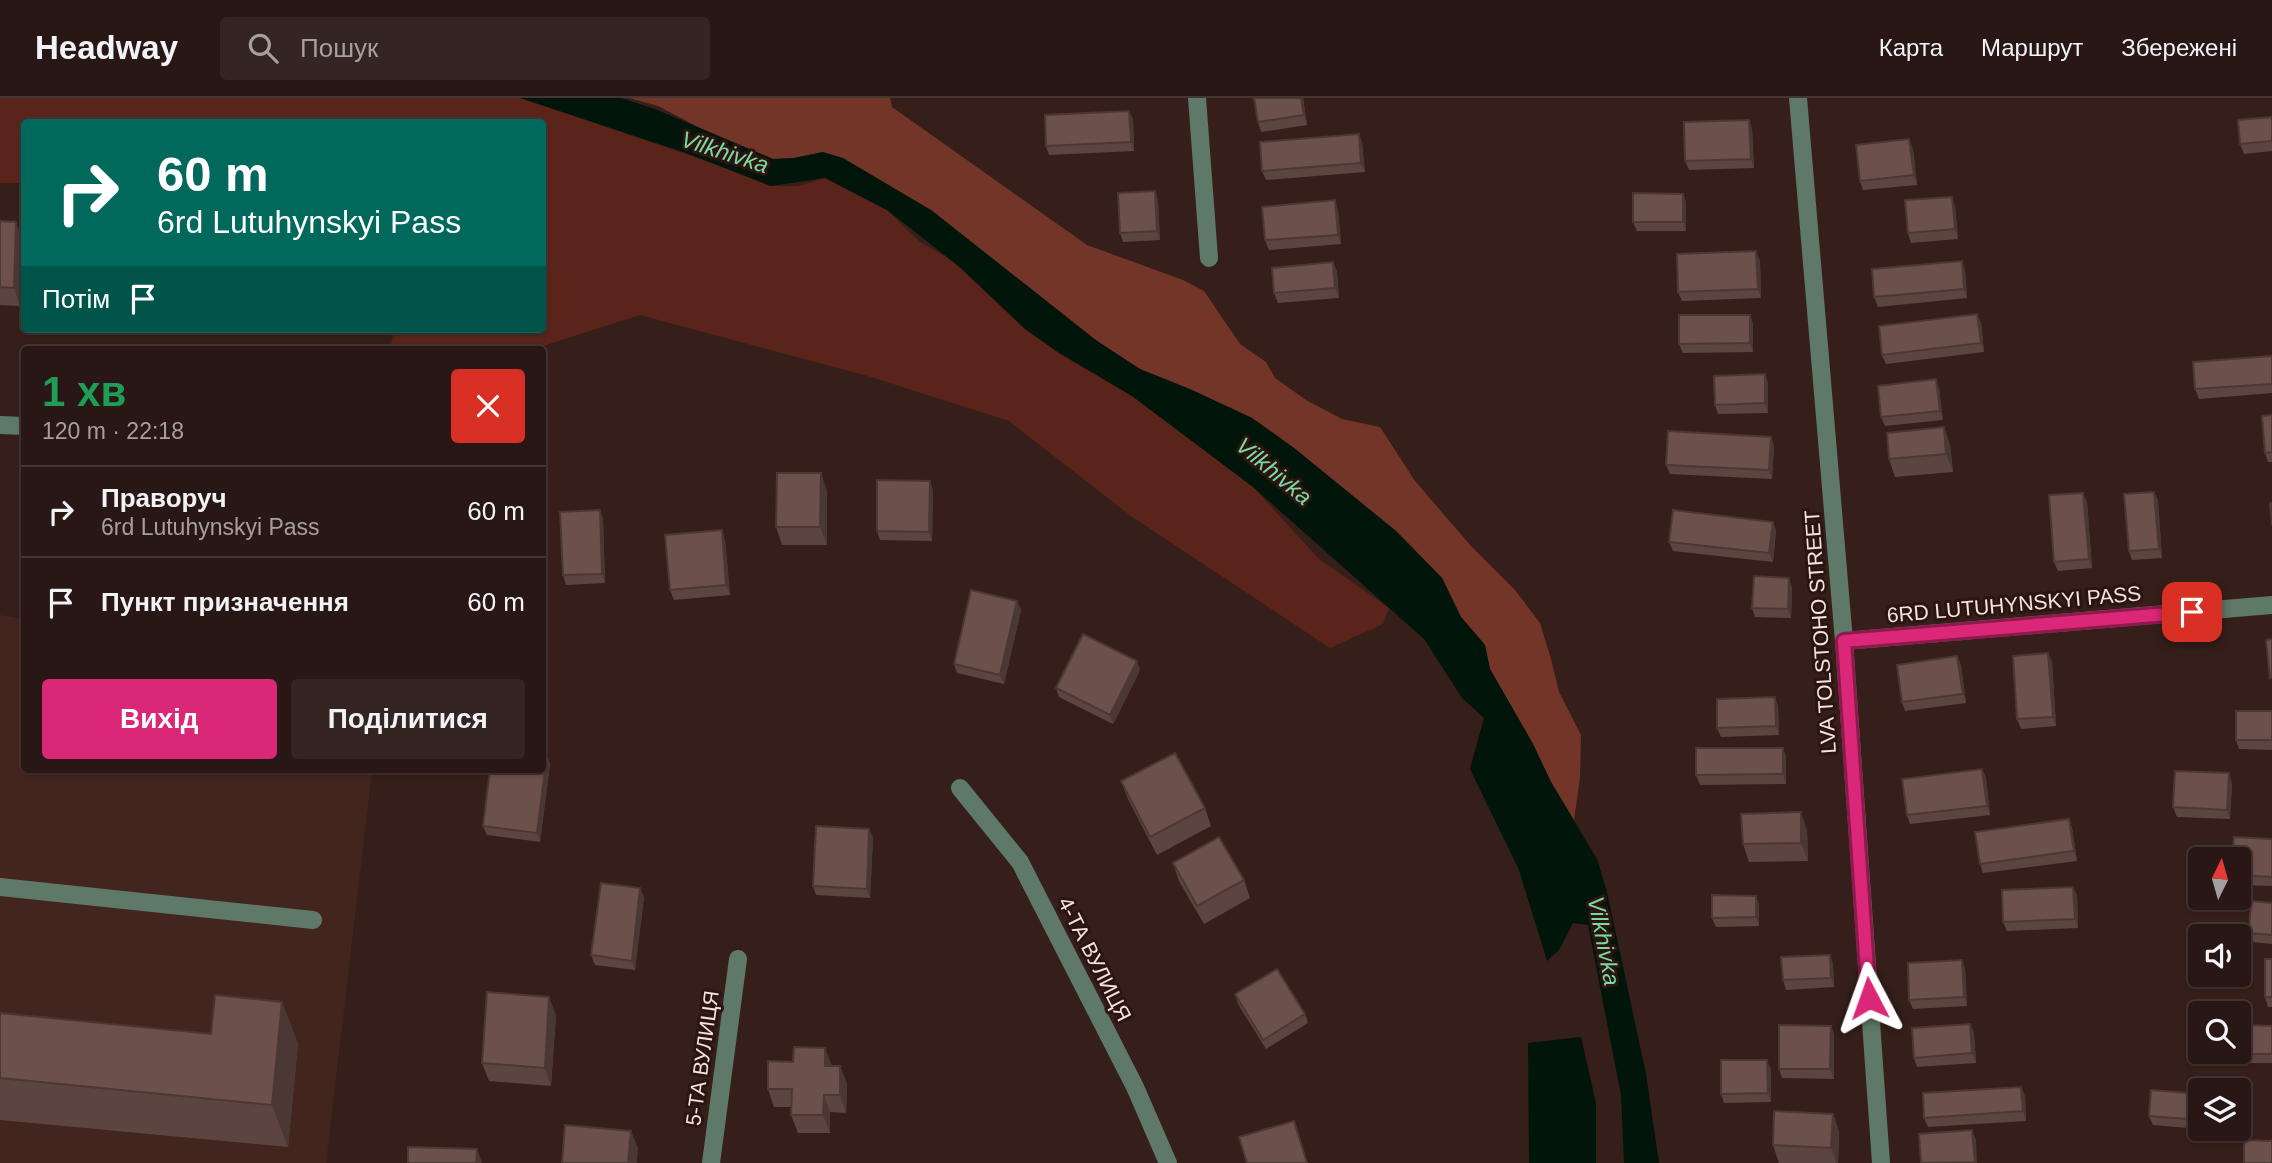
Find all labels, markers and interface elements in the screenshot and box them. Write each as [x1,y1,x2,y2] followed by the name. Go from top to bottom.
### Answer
[220,17,710,80] search box
[35,29,178,66] text: Headway
[244,29,282,67] icon: search
[300,33,378,63] text: Пошук
[1879,34,1943,61] text: Карта
[1981,34,2083,61] text: Маршрут
[2121,34,2237,61] text: Збережені
[678,126,772,178] water label: Vilkhivka
[42,147,133,238] icon: right
[157,147,269,201] text: 60 m
[157,204,461,240] text: 6rd Lutuhynskyi Pass
[124,280,162,318] icon: arrive
[42,284,110,314] text: Потім
[42,368,126,415] text: 1 хв
[451,369,525,443] button: close
[42,418,184,444] text: 120 m · 22:18
[1231,432,1317,510] water label: Vilkhivka
[101,483,227,513] text: Праворуч
[42,493,80,531] icon: right
[467,496,525,526] text: 60 m
[1800,509,1840,755] street label: LVA TOLSTOHO STREET
[101,514,320,540] text: 6rd Lutuhynskyi Pass
[1886,581,2142,627] street label: 6RD LUTUHYNSKYI PASS
[2162,582,2222,642] pin
[42,584,80,622] icon: arrive
[101,587,349,617] text: Пункт призначення
[467,587,525,617] text: 60 m
[2173,593,2211,631] icon: arrive
[42,679,277,759] button: Вихід
[291,679,525,759] button: Поділитися
[2188,847,2250,910] north arrow
[2188,847,2251,1141] map controls
[1054,893,1136,1025] street label: 4-ТА ВУЛИЦЯ
[1583,894,1625,988] water label: Vilkhivka
[2188,924,2251,987] button: sound
[1832,961,1906,1035] position arrow
[681,989,723,1127] street label: 5-ТА ВУЛИЦЯ
[2188,1001,2251,1064] button: search
[2188,1078,2251,1141] button: layers

